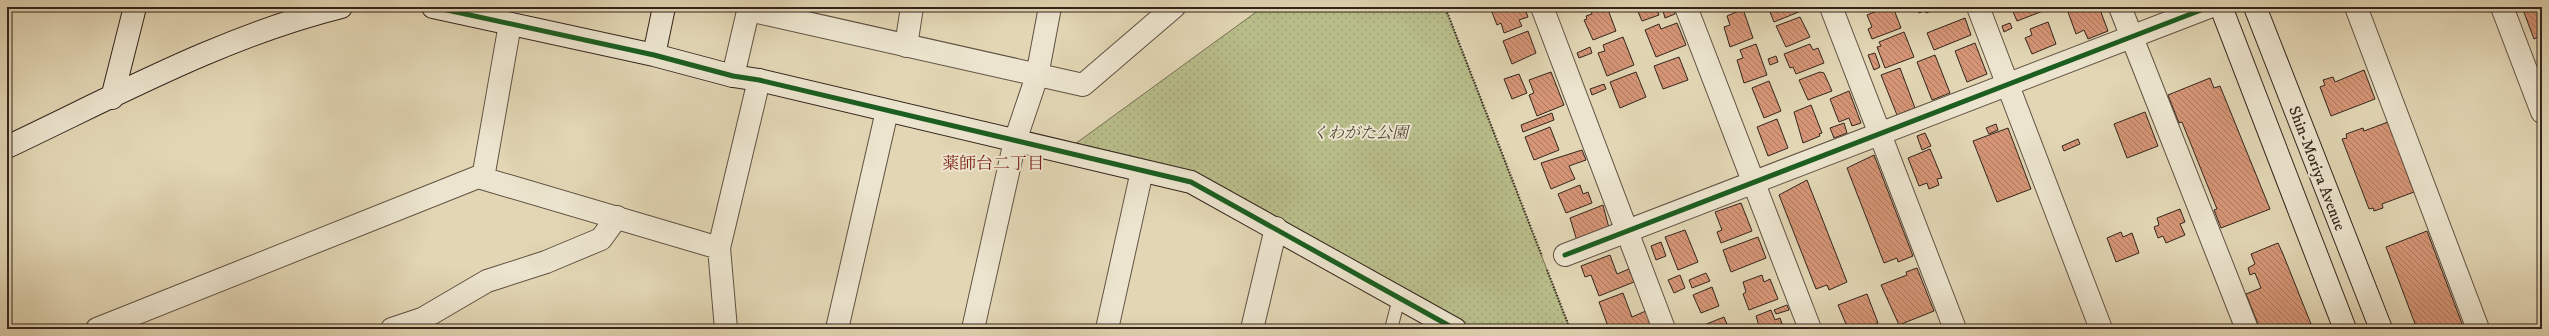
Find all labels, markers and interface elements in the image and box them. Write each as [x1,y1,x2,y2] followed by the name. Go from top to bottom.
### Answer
[2284,103,2350,234] street label: Shin-Moriya Avenue
[1312,123,1411,143] park label: くわがた公園
[942,153,1044,175] district label: 薬師台二丁目

